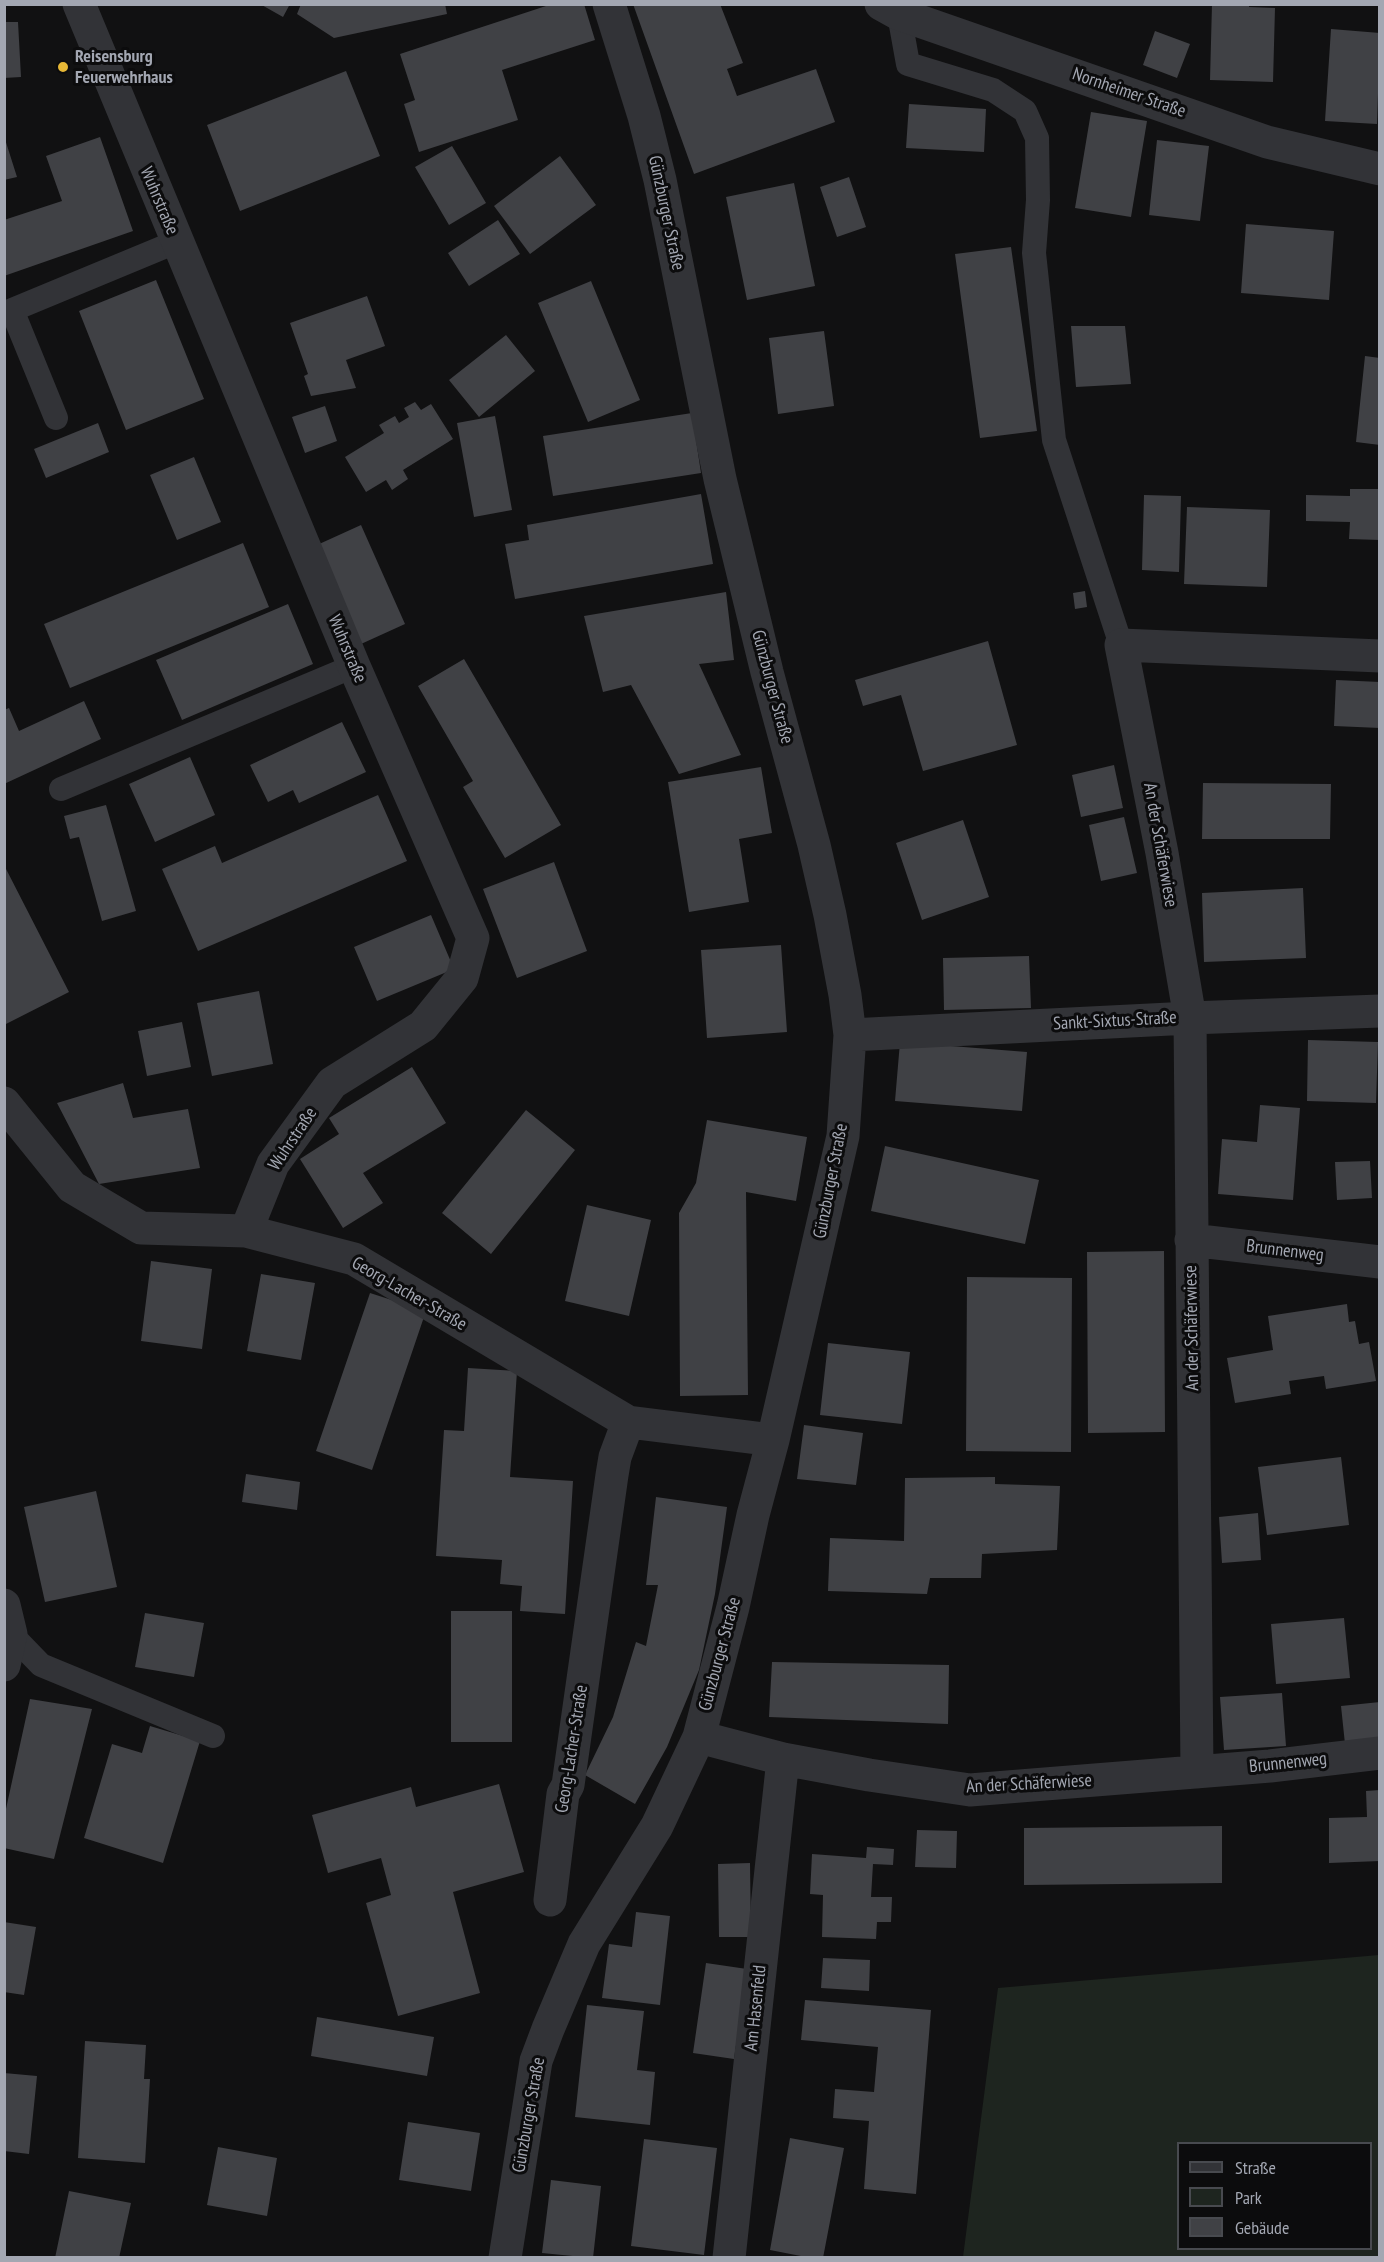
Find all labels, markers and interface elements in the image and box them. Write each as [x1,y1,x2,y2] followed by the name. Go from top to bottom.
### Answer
[75,46,173,88] place label: Reisensburg Feuerwehrhaus
[56,60,70,74] marker: Reisensburg Feuerwehrhaus
[1069,64,1189,122] street label: Nornheimer Straße
[643,154,689,272] street label: Günzburger Straße
[135,164,183,238] street label: Wuhrstraße
[323,612,371,686] street label: Wuhrstraße
[746,628,798,746] street label: Günzburger Straße
[1138,781,1182,909] street label: An der Schäferwiese
[1053,1007,1177,1035] street label: Sankt-Sixtus-Straße
[264,1103,322,1175] street label: Wuhrstraße
[809,1122,853,1240] street label: Günzburger Straße
[1245,1236,1325,1266] street label: Brunnenweg
[348,1252,470,1336] street label: Georg-Lacher-Straße
[1180,1265,1204,1391] street label: An der Schäferwiese
[694,1595,746,1713] street label: Günzburger Straße
[551,1683,593,1815] street label: Georg-Lacher-Straße
[1248,1748,1328,1778] street label: Brunnenweg
[966,1770,1092,1798] street label: An der Schäferwiese
[741,1964,771,2052] street label: Am Hasenfeld
[508,2056,550,2174] street label: Günzburger Straße
[1177,2142,1372,2250] legend
[1235,2156,1276,2179] text: Straße
[1235,2186,1262,2209] text: Park
[1235,2216,1289,2239] text: Gebäude

